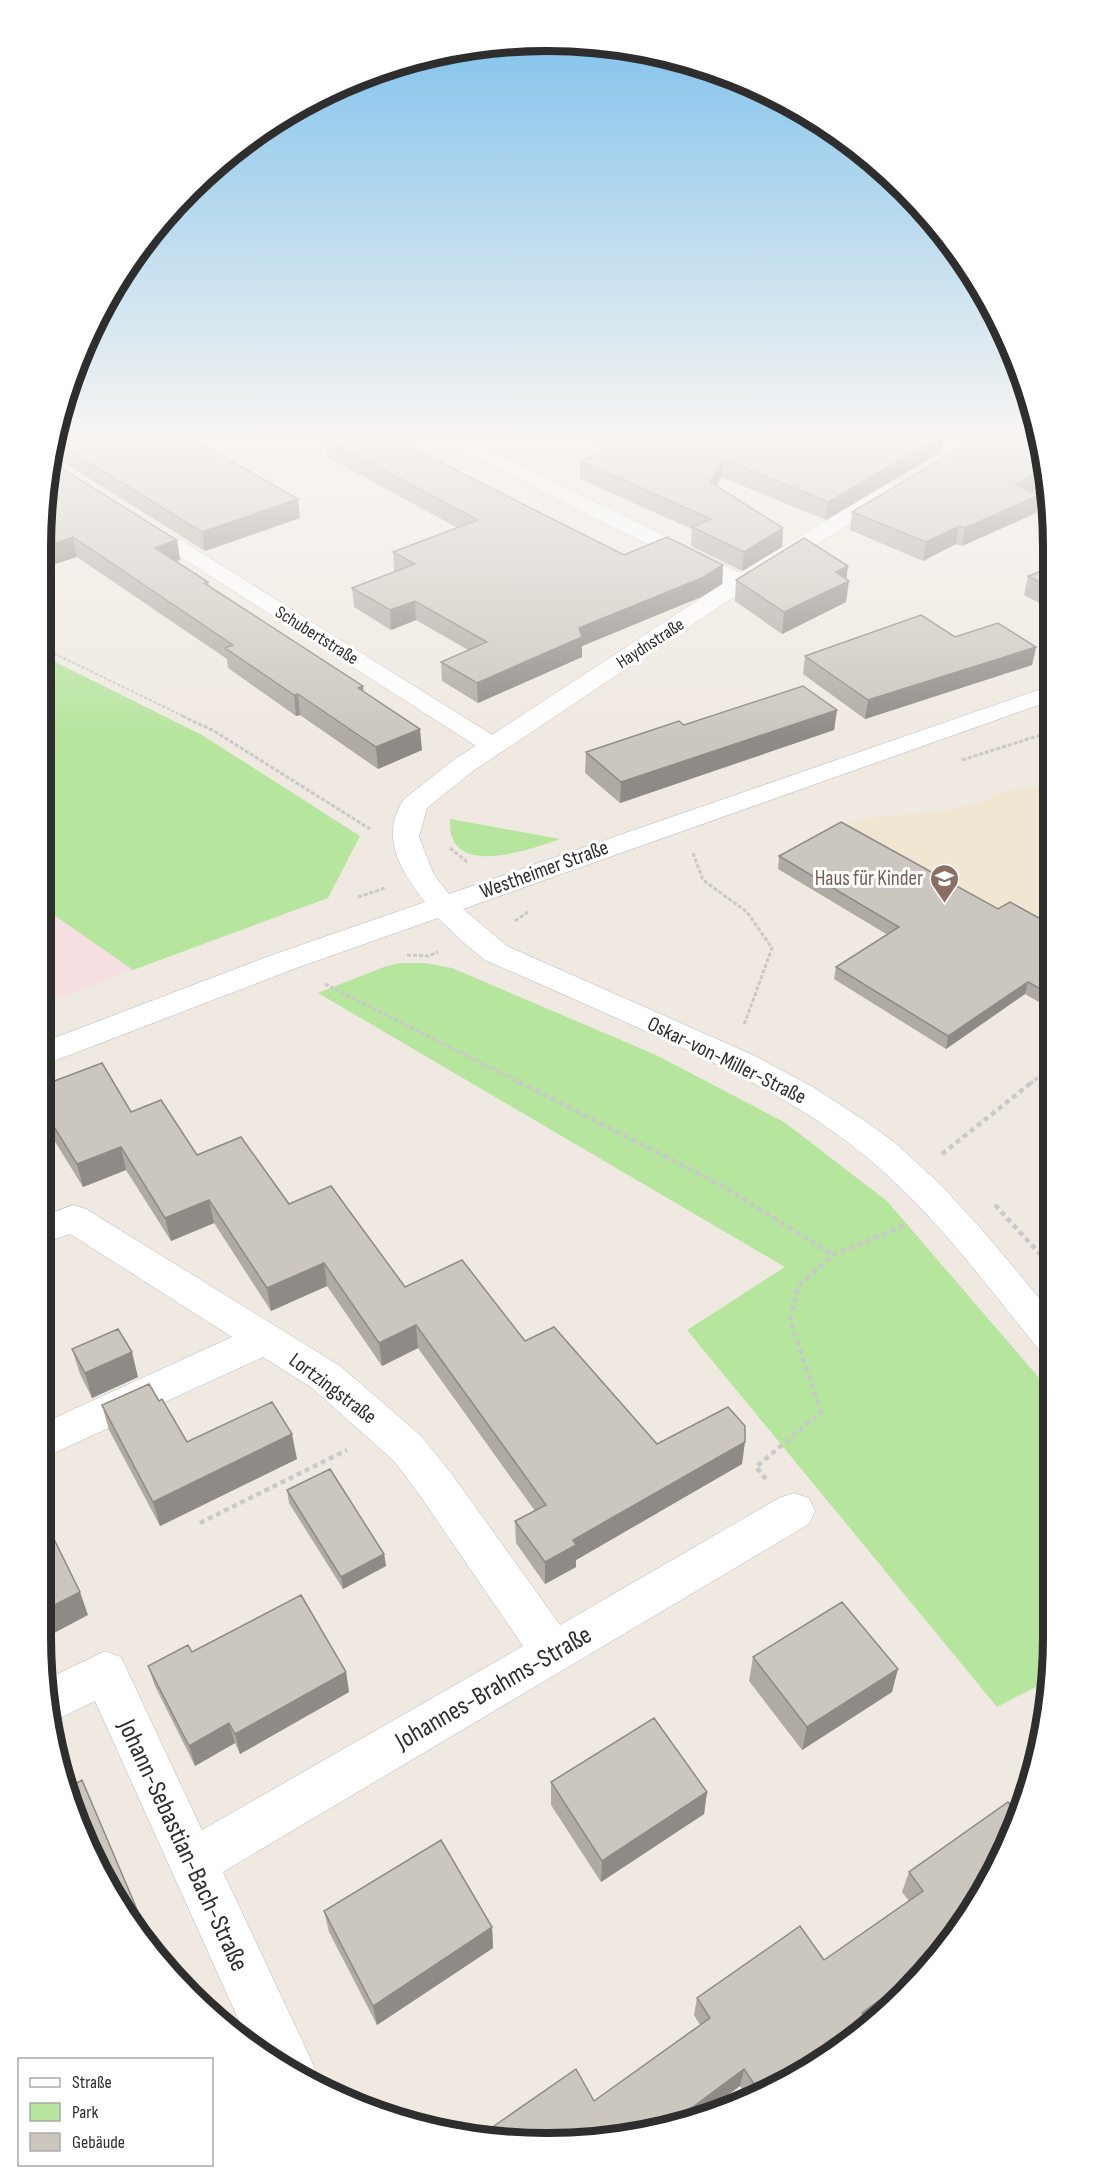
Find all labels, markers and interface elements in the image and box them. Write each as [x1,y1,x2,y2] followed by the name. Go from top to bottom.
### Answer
[271,602,362,669] street label: Schubertstraße
[612,614,688,673] street label: Haydnstraße
[477,835,612,904] street label: Westheimer Straße
[928,862,960,904] school or university icon: Haus für Kinder
[815,866,923,891] place label: Haus für Kinder
[643,1011,810,1110] street label: Oskar-von-Miller-Straße
[284,1347,381,1429] street label: Lortzingstraße
[389,1620,597,1758] street label: Johannes-Brahms-Straße
[110,1714,255,1976] street label: Johann-Sebastian-Bach-Straße
[18,2058,213,2166] legend
[72,2072,112,2093] text: Straße
[72,2102,98,2123] text: Park
[72,2132,125,2153] text: Gebäude

